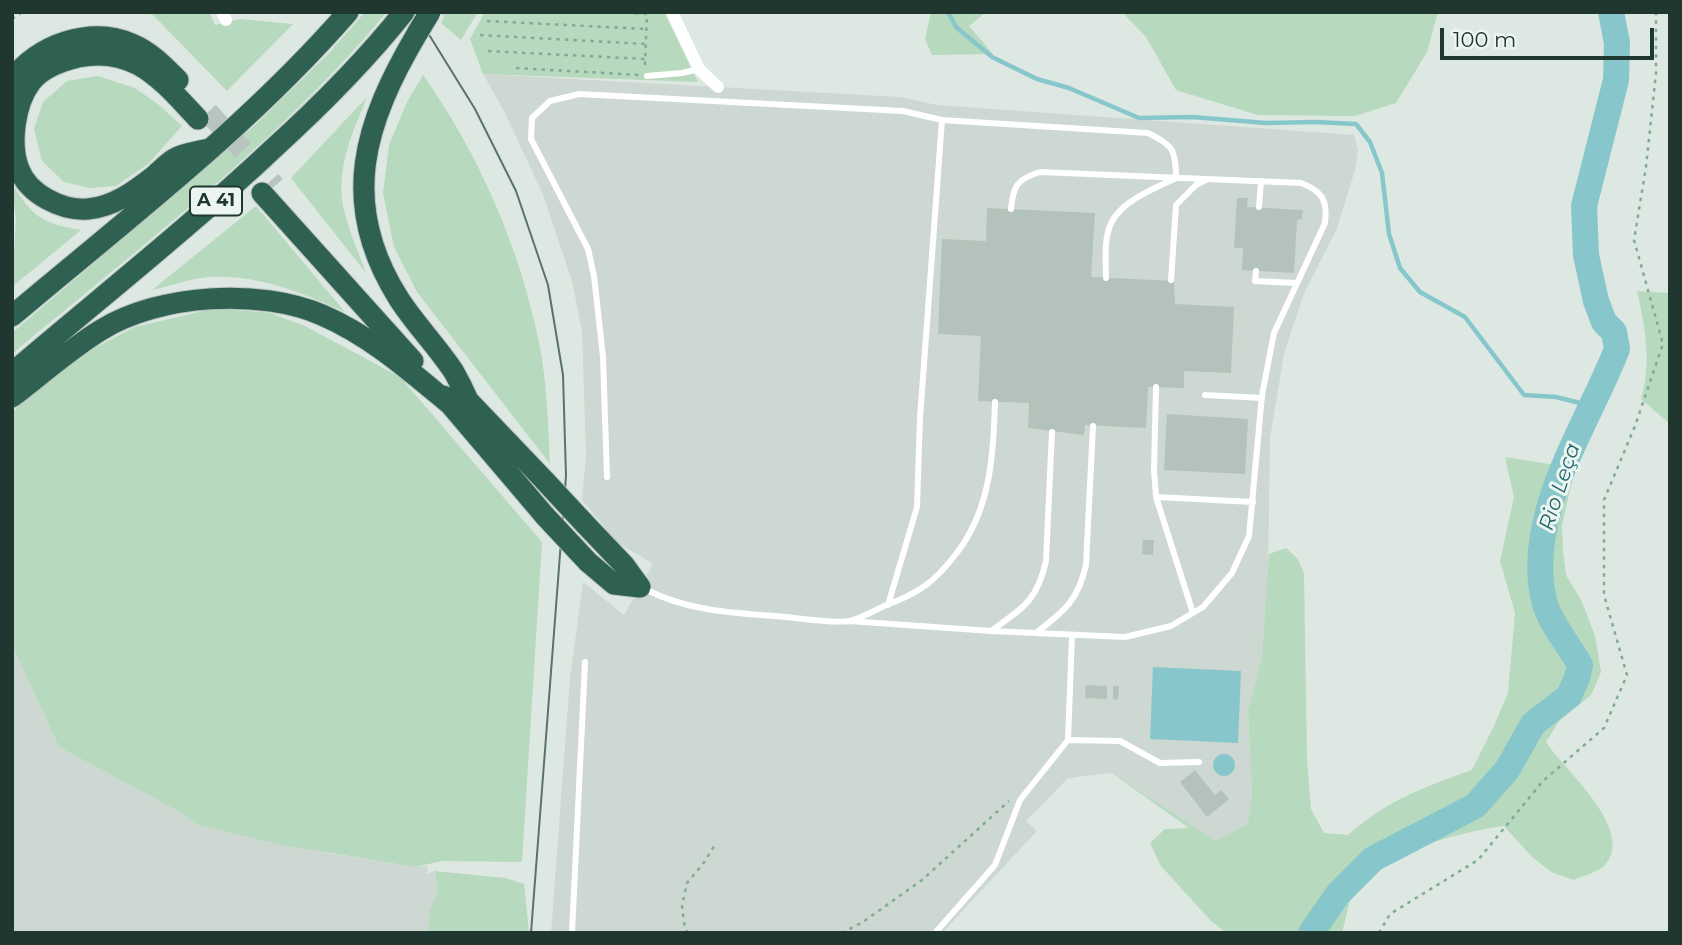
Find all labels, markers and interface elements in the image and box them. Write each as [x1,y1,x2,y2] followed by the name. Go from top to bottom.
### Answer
[1444,14,1658,58] scale bar
[1453,27,1516,52] text: 100 m
[190,186,242,216] road number: A 41
[1534,440,1586,534] water label: Rio Leça

